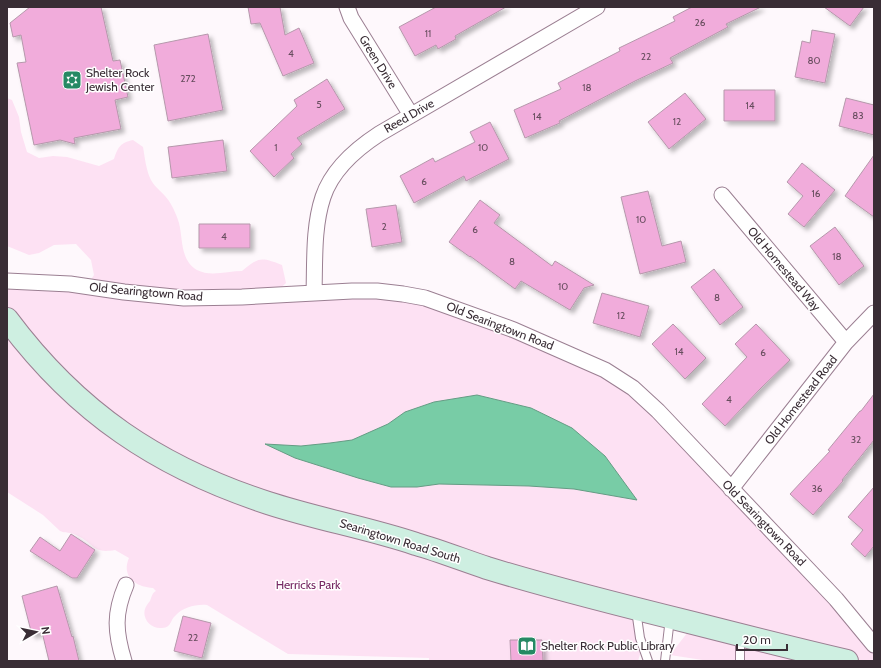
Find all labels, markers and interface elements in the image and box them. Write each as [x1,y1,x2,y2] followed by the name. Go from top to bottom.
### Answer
[695,16,706,29] house number: 26
[425,27,431,40] house number: 11
[356,32,401,91] street label: Green Drive
[288,47,294,60] house number: 4
[641,50,651,63] house number: 22
[807,54,821,67] house number: 80
[85,65,155,94] place label: Shelter Rock Jewish Center
[61,69,83,91] synagogue icon: Shelter Rock Jewish Center
[180,72,196,85] house number: 272
[582,81,592,94] house number: 18
[381,95,437,136] street label: Reed Drive
[316,98,322,111] house number: 5
[745,99,755,112] house number: 14
[852,109,864,122] house number: 83
[532,110,542,123] house number: 14
[673,115,681,128] house number: 12
[274,141,278,154] house number: 1
[478,141,488,154] house number: 10
[421,175,427,188] house number: 6
[812,187,821,200] house number: 16
[636,213,646,226] house number: 10
[381,220,387,233] house number: 2
[472,223,478,236] house number: 6
[745,223,824,314] street label: Old Homestead Way
[221,230,227,243] house number: 4
[832,250,842,263] house number: 18
[509,255,515,268] house number: 8
[89,279,203,304] street label: Old Searingtown Road
[558,280,568,293] house number: 10
[714,291,720,304] house number: 8
[444,298,556,353] street label: Old Searingtown Road
[617,309,625,322] house number: 12
[674,345,684,358] house number: 14
[760,346,766,359] house number: 6
[761,352,840,447] street label: Old Homestead Road
[726,393,732,406] house number: 4
[851,433,861,446] house number: 32
[719,476,809,569] street label: Old Searingtown Road
[811,482,823,495] house number: 36
[338,515,462,566] street label: Searingtown Road South
[276,577,341,592] park label: Herricks Park
[16,612,56,652] north arrow
[38,625,53,635] text: N
[737,626,787,652] scale bar
[188,631,198,644] house number: 22
[743,632,771,647] text: 20 m
[516,635,538,657] library icon: Shelter Rock Public Library
[541,638,675,653] place label: Shelter Rock Public Library

